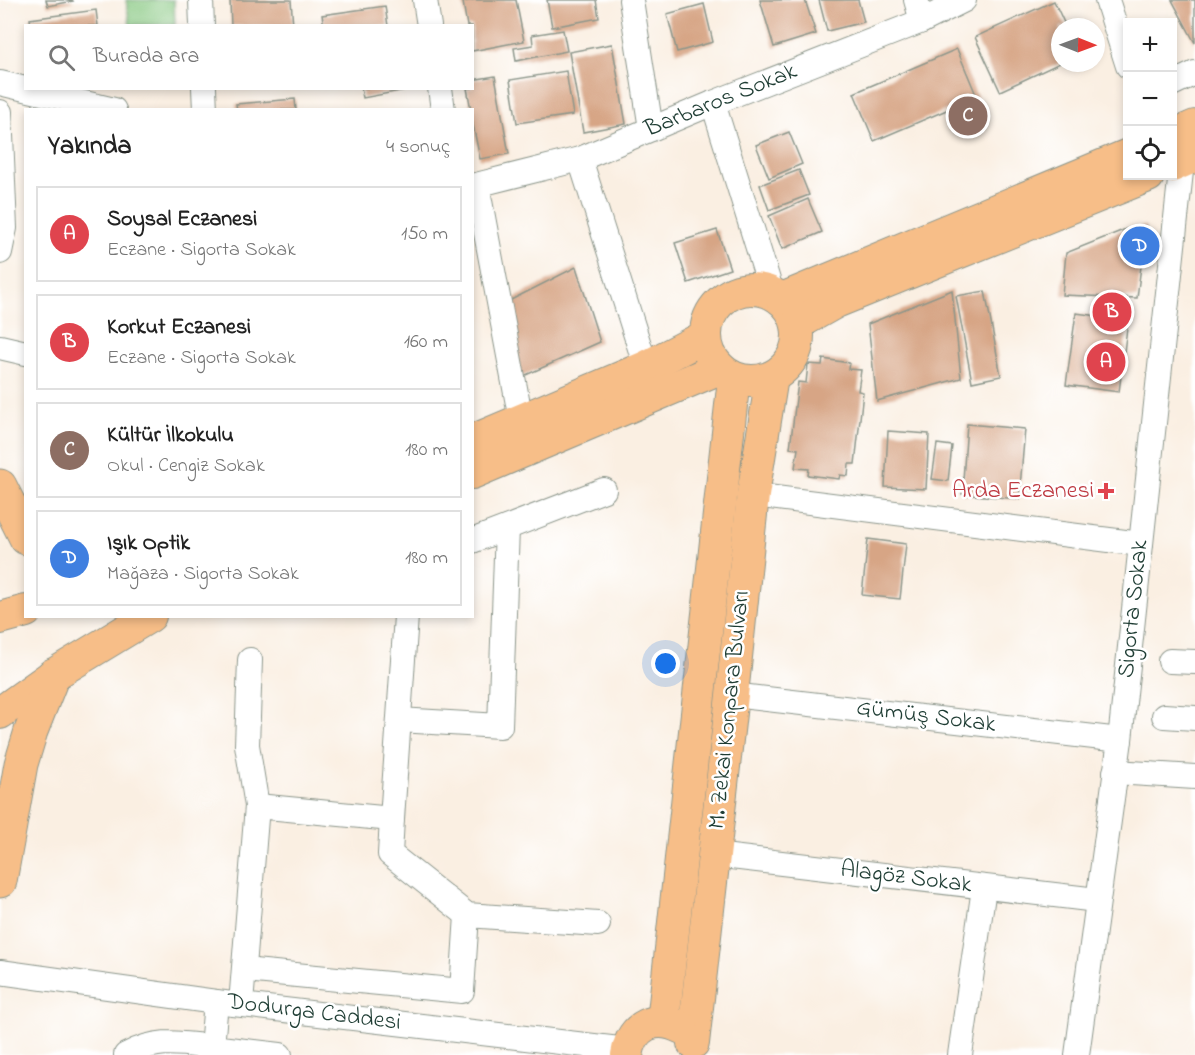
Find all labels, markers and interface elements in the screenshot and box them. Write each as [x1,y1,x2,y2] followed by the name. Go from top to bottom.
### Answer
[1051,18,1105,72] north arrow
[1123,18,1177,180] map controls
[1123,18,1177,72] button: +
[24,24,474,90] search box
[45,41,78,74] icon: search
[93,41,199,73] text: Burada ara
[639,54,803,148] street label: Barbaros Sokak
[1123,72,1177,126] button: −
[948,94,988,138] pin: C
[1123,126,1177,180] button: locate
[48,128,132,166] text: Yakında
[386,133,450,162] text: 4 sonuç
[107,204,257,236] text: Soysal Eczanesi
[63,220,76,249] text: A
[401,220,448,249] text: 150 m
[1120,224,1160,268] pin: D
[107,236,296,265] text: Eczane · Sigorta Sokak
[1092,290,1132,334] pin: B
[107,312,251,344] text: Korkut Eczanesi
[63,328,76,357] text: B
[404,328,448,357] text: 160 m
[1086,340,1126,385] pin: A
[107,344,296,373] text: Eczane · Sigorta Sokak
[107,420,234,452] text: Kültür İlkokulu
[64,436,75,465] text: C
[405,436,448,465] text: 180 m
[107,452,265,481] text: Okul · Cengiz Sokak
[952,474,1094,509] place label: Arda Eczanesi
[1099,484,1113,498] marker: Arda Eczanesi
[107,528,190,560] text: Işık Optik
[1109,538,1159,680] street label: Sigorta Sokak
[62,544,77,573] text: D
[405,544,448,573] text: 180 m
[107,560,299,589] text: Mağaza · Sigorta Sokak
[700,589,760,831] street label: M. Zekai Konpara Bulvarı
[651,649,680,678] your location
[854,691,998,743] street label: Gümüş Sokak
[838,853,974,903] street label: Alagöz Sokak
[224,985,403,1041] street label: Dodurga Caddesi

